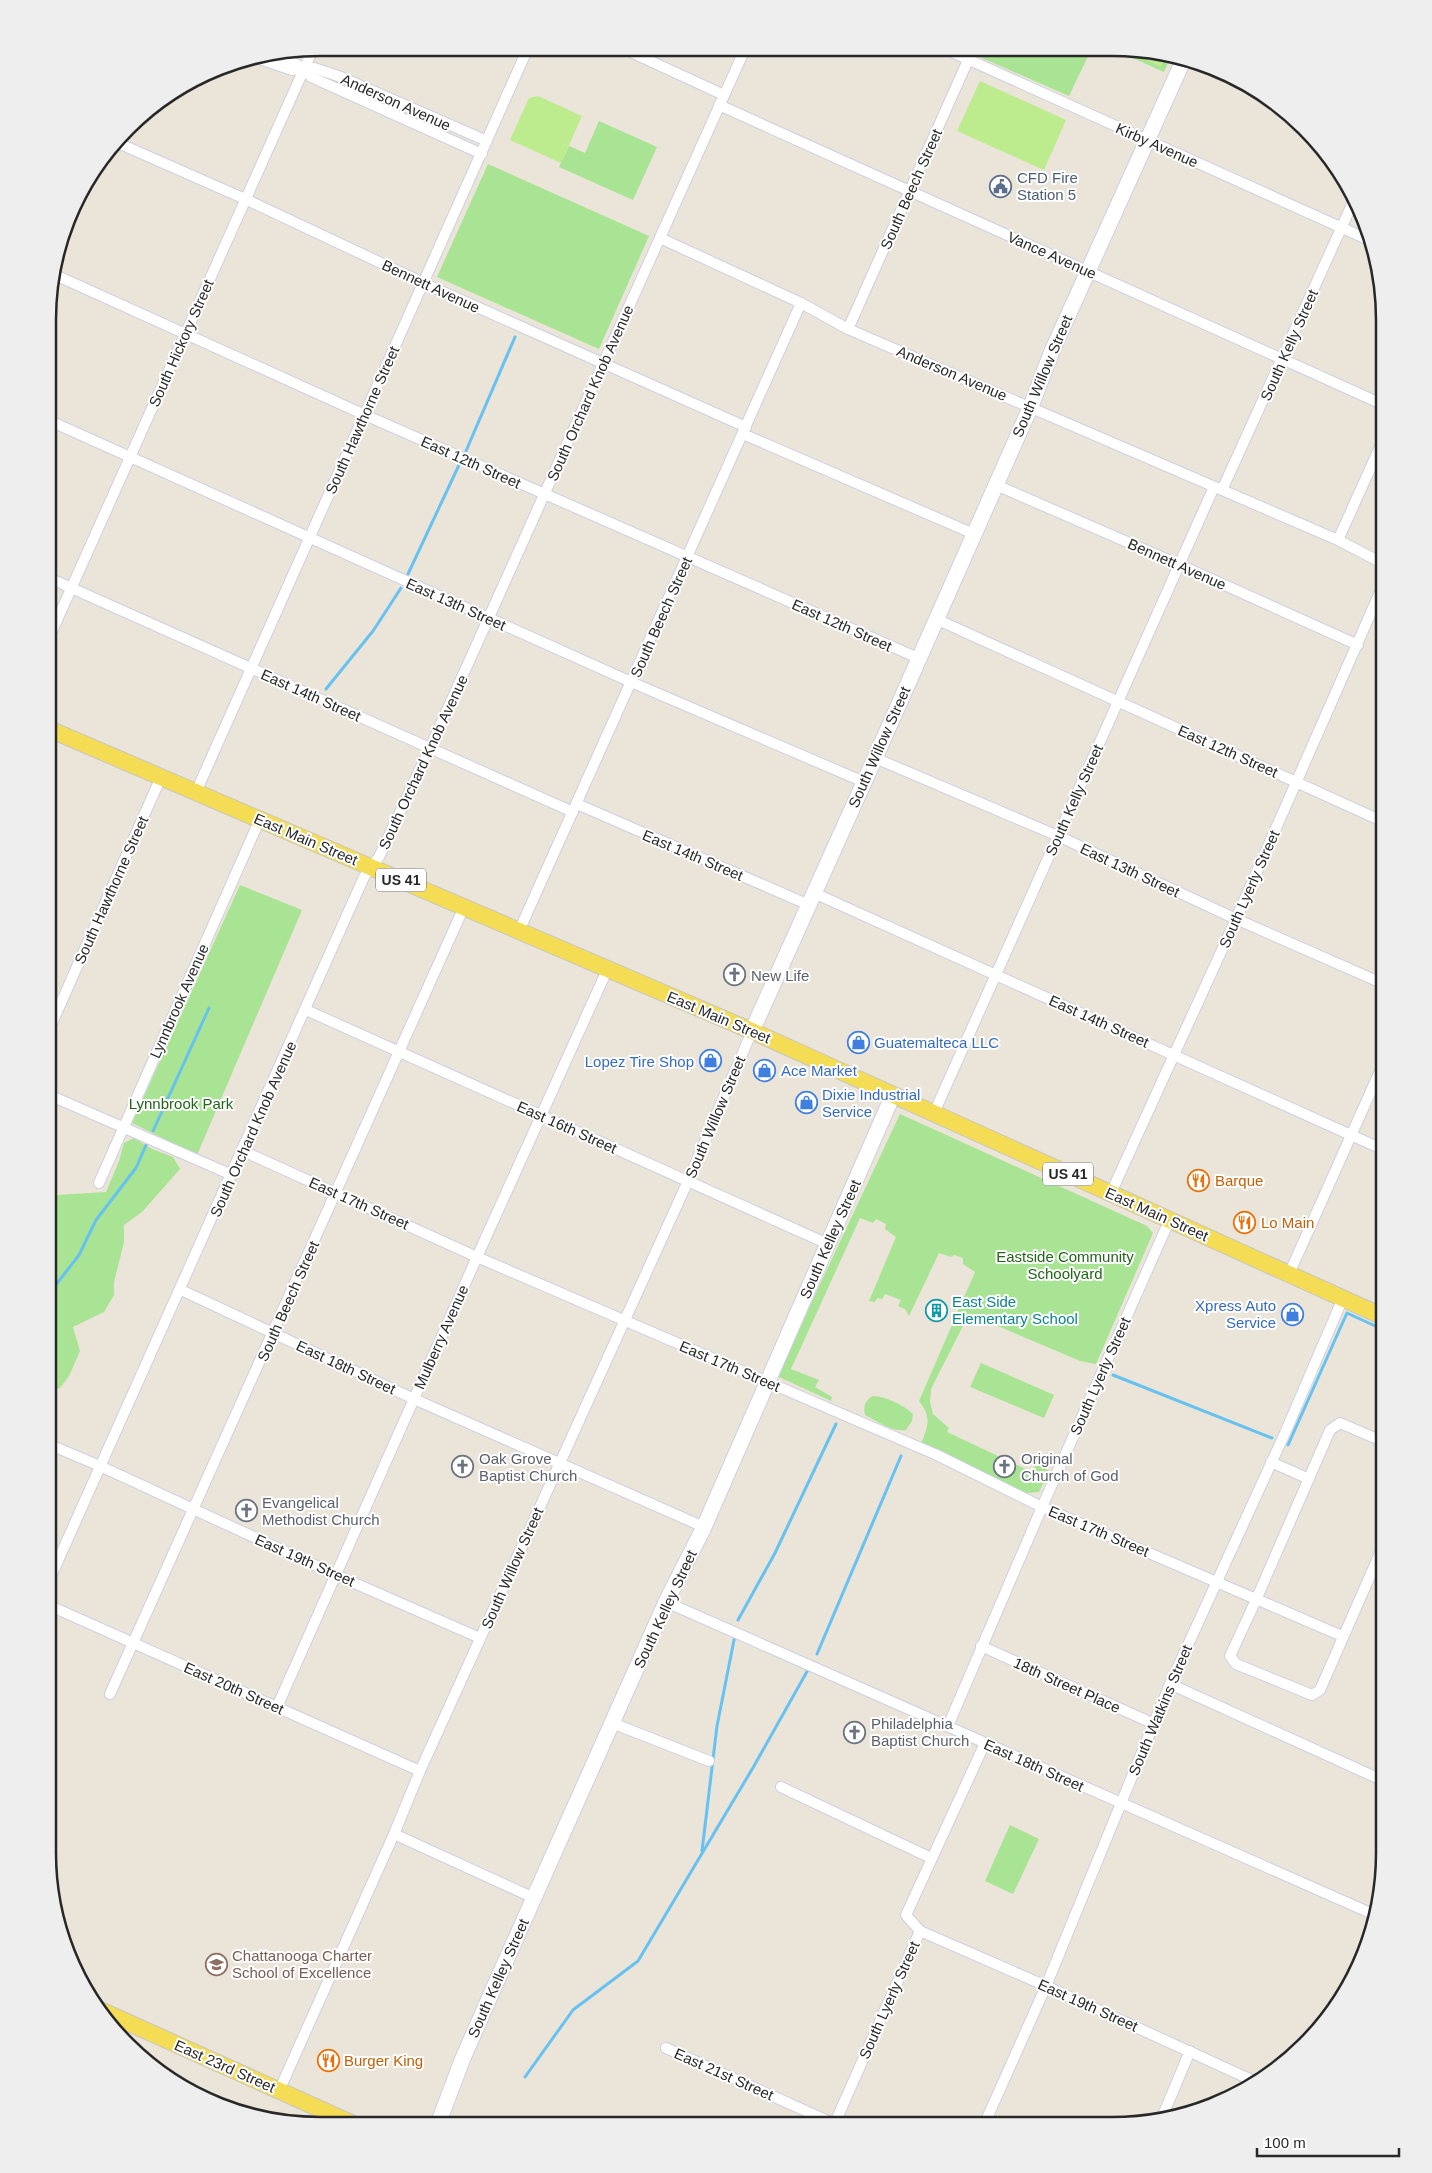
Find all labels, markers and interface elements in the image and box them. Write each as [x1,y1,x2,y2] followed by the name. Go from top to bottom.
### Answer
[339,70,453,134] street label: Anderson Avenue
[1113,119,1201,171] street label: Kirby Avenue
[877,125,946,252] street label: South Beech Street
[1017,169,1078,203] place label: CFD Fire Station 5
[989,174,1013,198] public building icon: CFD Fire Station 5
[1005,228,1099,282] street label: Vance Avenue
[380,256,482,316] street label: Bennett Avenue
[145,276,217,409] street label: South Hickory Street
[1257,286,1322,403] street label: South Kelly Street
[543,302,637,484] street label: South Orchard Knob Avenue
[1009,312,1076,440] street label: South Willow Street
[894,342,1010,404] street label: Anderson Avenue
[322,343,403,497] street label: South Hawthorne Street
[418,432,524,492] street label: East 12th Street
[1125,535,1229,593] street label: Bennett Avenue
[627,553,696,680] street label: South Beech Street
[403,574,509,634] street label: East 13th Street
[789,595,895,655] street label: East 12th Street
[258,665,364,725] street label: East 14th Street
[375,672,471,852] street label: South Orchard Knob Avenue
[845,683,914,810] street label: South Willow Street
[1175,721,1281,781] street label: East 12th Street
[1042,741,1107,858] street label: South Kelly Street
[252,810,361,869] street label: East Main Street
[71,813,152,967] street label: South Hawthorne Street
[640,826,747,884] street label: East 14th Street
[1215,827,1283,950] street label: South Lyerly Street
[1078,840,1183,901] street label: East 13th Street
[376,868,426,892] road number: US 41
[146,941,212,1061] street label: Lynnbrook Avenue
[723,963,747,987] church icon: New Life
[751,967,809,984] place label: New Life
[665,988,774,1047] street label: East Main Street
[1046,991,1152,1051] street label: East 14th Street
[846,1030,870,1054] shop icon: Guatemalteca LLC
[874,1034,999,1051] place label: Guatemalteca LLC
[206,1038,300,1220] street label: South Orchard Knob Avenue
[698,1049,722,1073] shop icon: Lopez Tire Shop
[585,1053,694,1070] place label: Lopez Tire Shop
[682,1053,749,1181] street label: South Willow Street
[753,1058,777,1082] shop icon: Ace Market
[781,1062,858,1079] place label: Ace Market
[822,1086,920,1120] place label: Dixie Industrial Service
[794,1091,818,1115] shop icon: Dixie Industrial Service
[129,1095,234,1112] park label: Lynnbrook Park
[514,1097,620,1157] street label: East 16th Street
[1043,1162,1093,1186] road number: US 41
[1187,1168,1211,1192] restaurant icon: Barque
[1215,1172,1263,1189] place label: Barque
[306,1173,412,1233] street label: East 17th Street
[796,1176,864,1301] street label: South Kelley Street
[1103,1184,1212,1245] street label: East Main Street
[1233,1210,1257,1234] restaurant icon: Lo Main
[1261,1214,1314,1231] place label: Lo Main
[254,1237,323,1364] street label: South Beech Street
[996,1248,1134,1282] park label: Eastside Community Schoolyard
[410,1282,472,1392] street label: Mulberry Avenue
[952,1293,1078,1327] place label: East Side Elementary School
[1195,1297,1276,1331] place label: Xpress Auto Service
[924,1298,948,1322] building icon: East Side Elementary School
[1280,1302,1304,1326] shop icon: Xpress Auto Service
[1066,1314,1134,1437] street label: South Lyerly Street
[294,1337,399,1398] street label: East 18th Street
[677,1337,784,1395] street label: East 17th Street
[479,1450,577,1484] place label: Oak Grove Baptist Church
[1021,1450,1119,1484] place label: Original Church of God
[451,1455,475,1479] church icon: Oak Grove Baptist Church
[993,1455,1017,1479] church icon: Original Church of God
[262,1494,380,1528] place label: Evangelical Methodist Church
[234,1499,258,1523] church icon: Evangelical Methodist Church
[1046,1502,1153,1560] street label: East 17th Street
[478,1504,547,1631] street label: South Willow Street
[252,1530,358,1590] street label: East 19th Street
[630,1546,700,1671] street label: South Kelley Street
[1125,1641,1196,1778] street label: South Watkins Street
[1011,1654,1123,1716] street label: 18th Street Place
[181,1658,287,1718] street label: East 20th Street
[871,1715,969,1749] place label: Philadelphia Baptist Church
[843,1720,867,1744] church icon: Philadelphia Baptist Church
[981,1735,1087,1795] street label: East 18th Street
[464,1915,532,2040] street label: South Kelley Street
[855,1938,923,2061] street label: South Lyerly Street
[232,1947,372,1981] place label: Chattanooga Charter School of Excellence
[204,1952,228,1976] school or university icon: Chattanooga Charter School of Excellence
[1035,1975,1141,2035] street label: East 19th Street
[172,2036,279,2096] street label: East 23rd Street
[672,2045,777,2104] street label: East 21st Street
[316,2048,340,2072] restaurant icon: Burger King
[344,2052,423,2069] place label: Burger King
[1257,2126,1400,2158] scale bar
[1264,2134,1306,2151] text: 100 m

